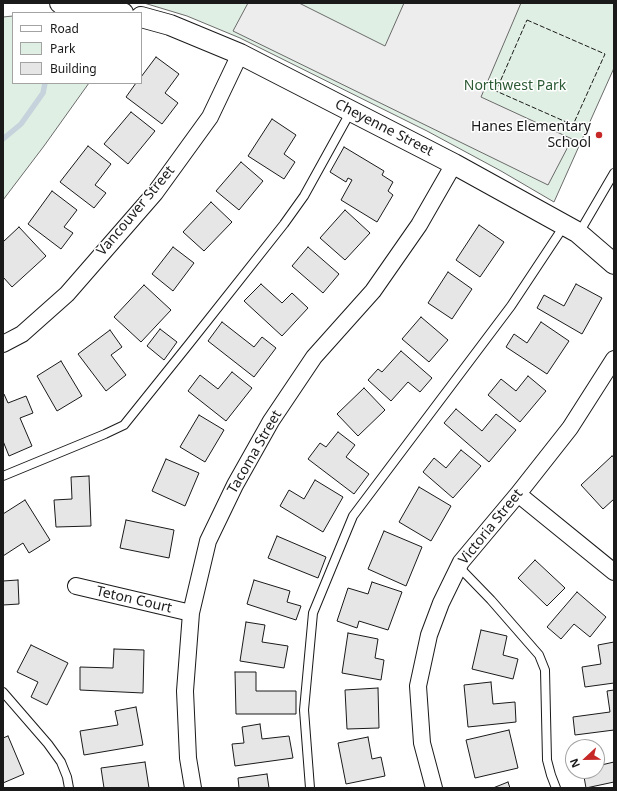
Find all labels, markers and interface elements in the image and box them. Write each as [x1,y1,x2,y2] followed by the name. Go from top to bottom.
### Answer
[12,12,142,84] legend
[50,20,79,37] text: Road
[50,40,75,57] text: Park
[50,60,97,77] text: Building
[464,78,566,94] park label: Northwest Park
[332,96,436,160] street label: Cheyenne Street
[471,119,591,152] place label: Hanes Elementary School
[594,130,604,140] marker: Hanes Elementary School
[94,163,178,259] street label: Vancouver Street
[224,407,286,497] street label: Tacoma Street
[455,486,527,568] street label: Victoria Street
[94,583,174,617] street label: Teton Court
[565,739,605,779] north arrow
[566,756,583,770] text: N

